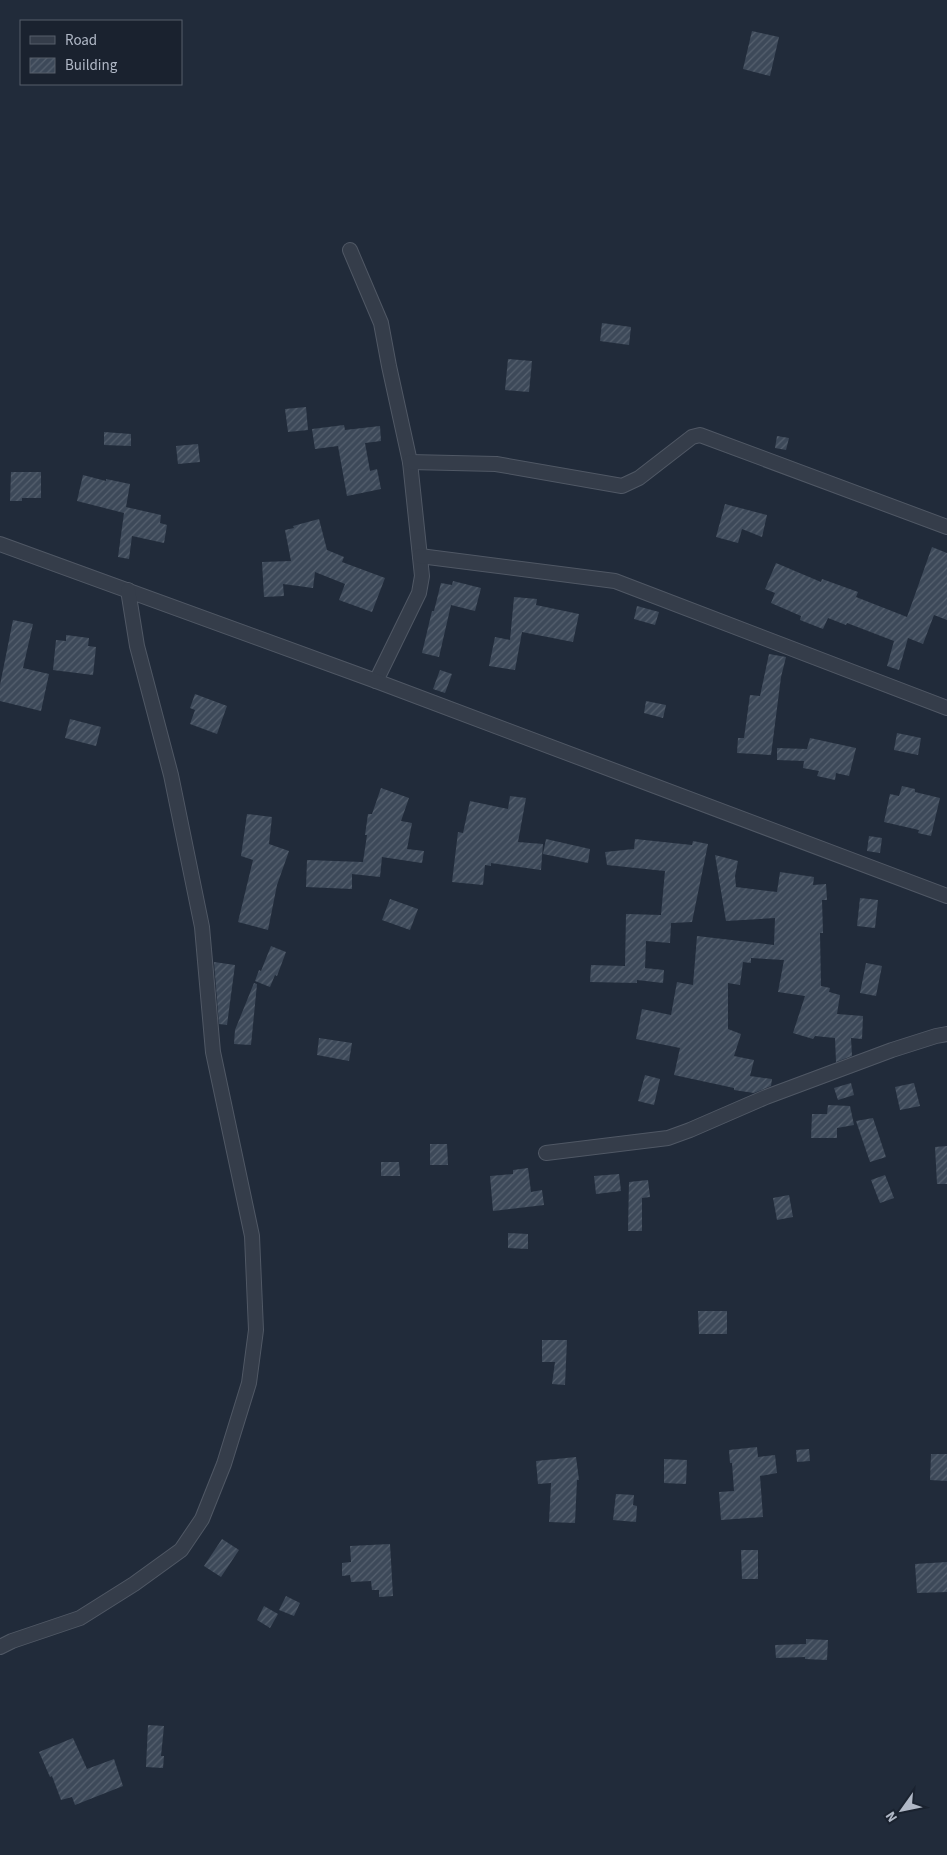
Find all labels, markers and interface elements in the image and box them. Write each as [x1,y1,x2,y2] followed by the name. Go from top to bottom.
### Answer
[20,20,182,85] legend
[65,30,97,51] text: Road
[65,55,118,76] text: Building
[877,1785,927,1835] north arrow
[881,1807,903,1826] text: N

